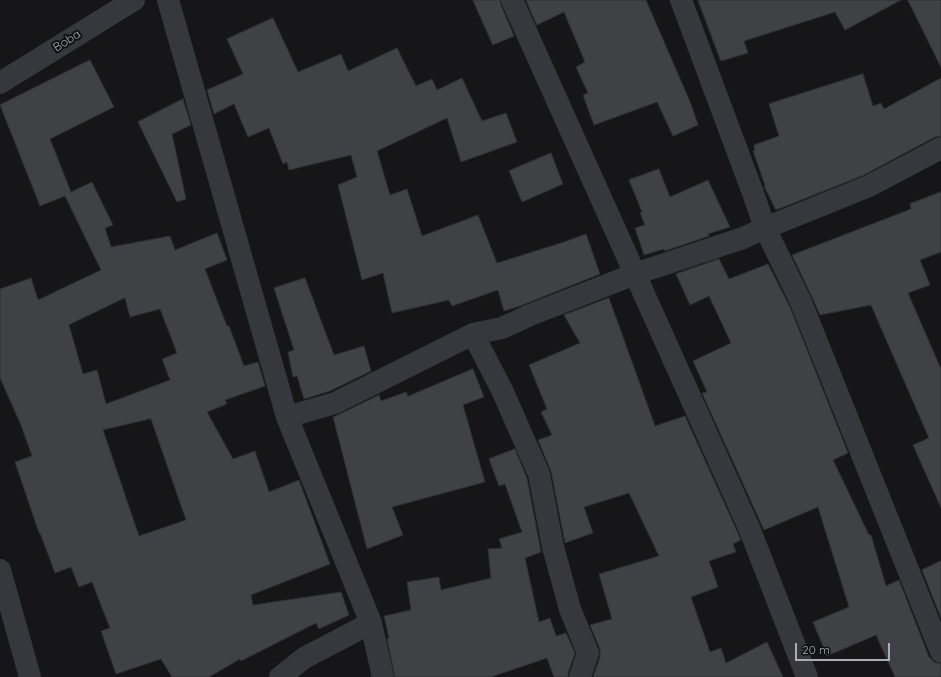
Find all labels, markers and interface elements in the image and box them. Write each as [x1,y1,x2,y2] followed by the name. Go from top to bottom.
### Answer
[51,27,83,55] street label: Boba
[797,635,892,661] scale bar
[802,642,830,657] text: 20 m

